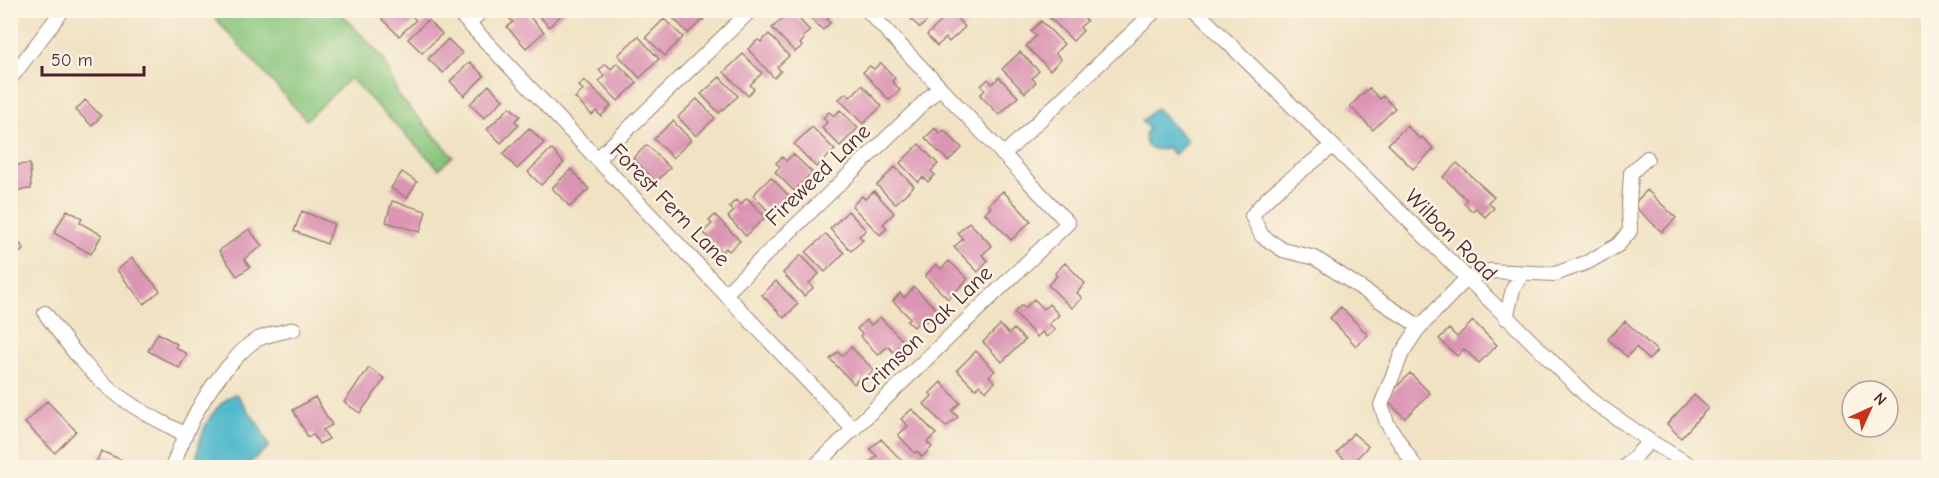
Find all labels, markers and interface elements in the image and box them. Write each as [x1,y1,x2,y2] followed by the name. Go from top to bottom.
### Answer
[42,39,144,77] scale bar
[51,50,93,71] text: 50 m
[760,118,876,232] street label: Fireweed Lane
[605,138,735,272] street label: Forest Fern Lane
[1400,184,1502,286] street label: Wilbon Road
[854,260,998,400] street label: Crimson Oak Lane
[1840,379,1900,439] north arrow
[1870,389,1890,409] text: N

